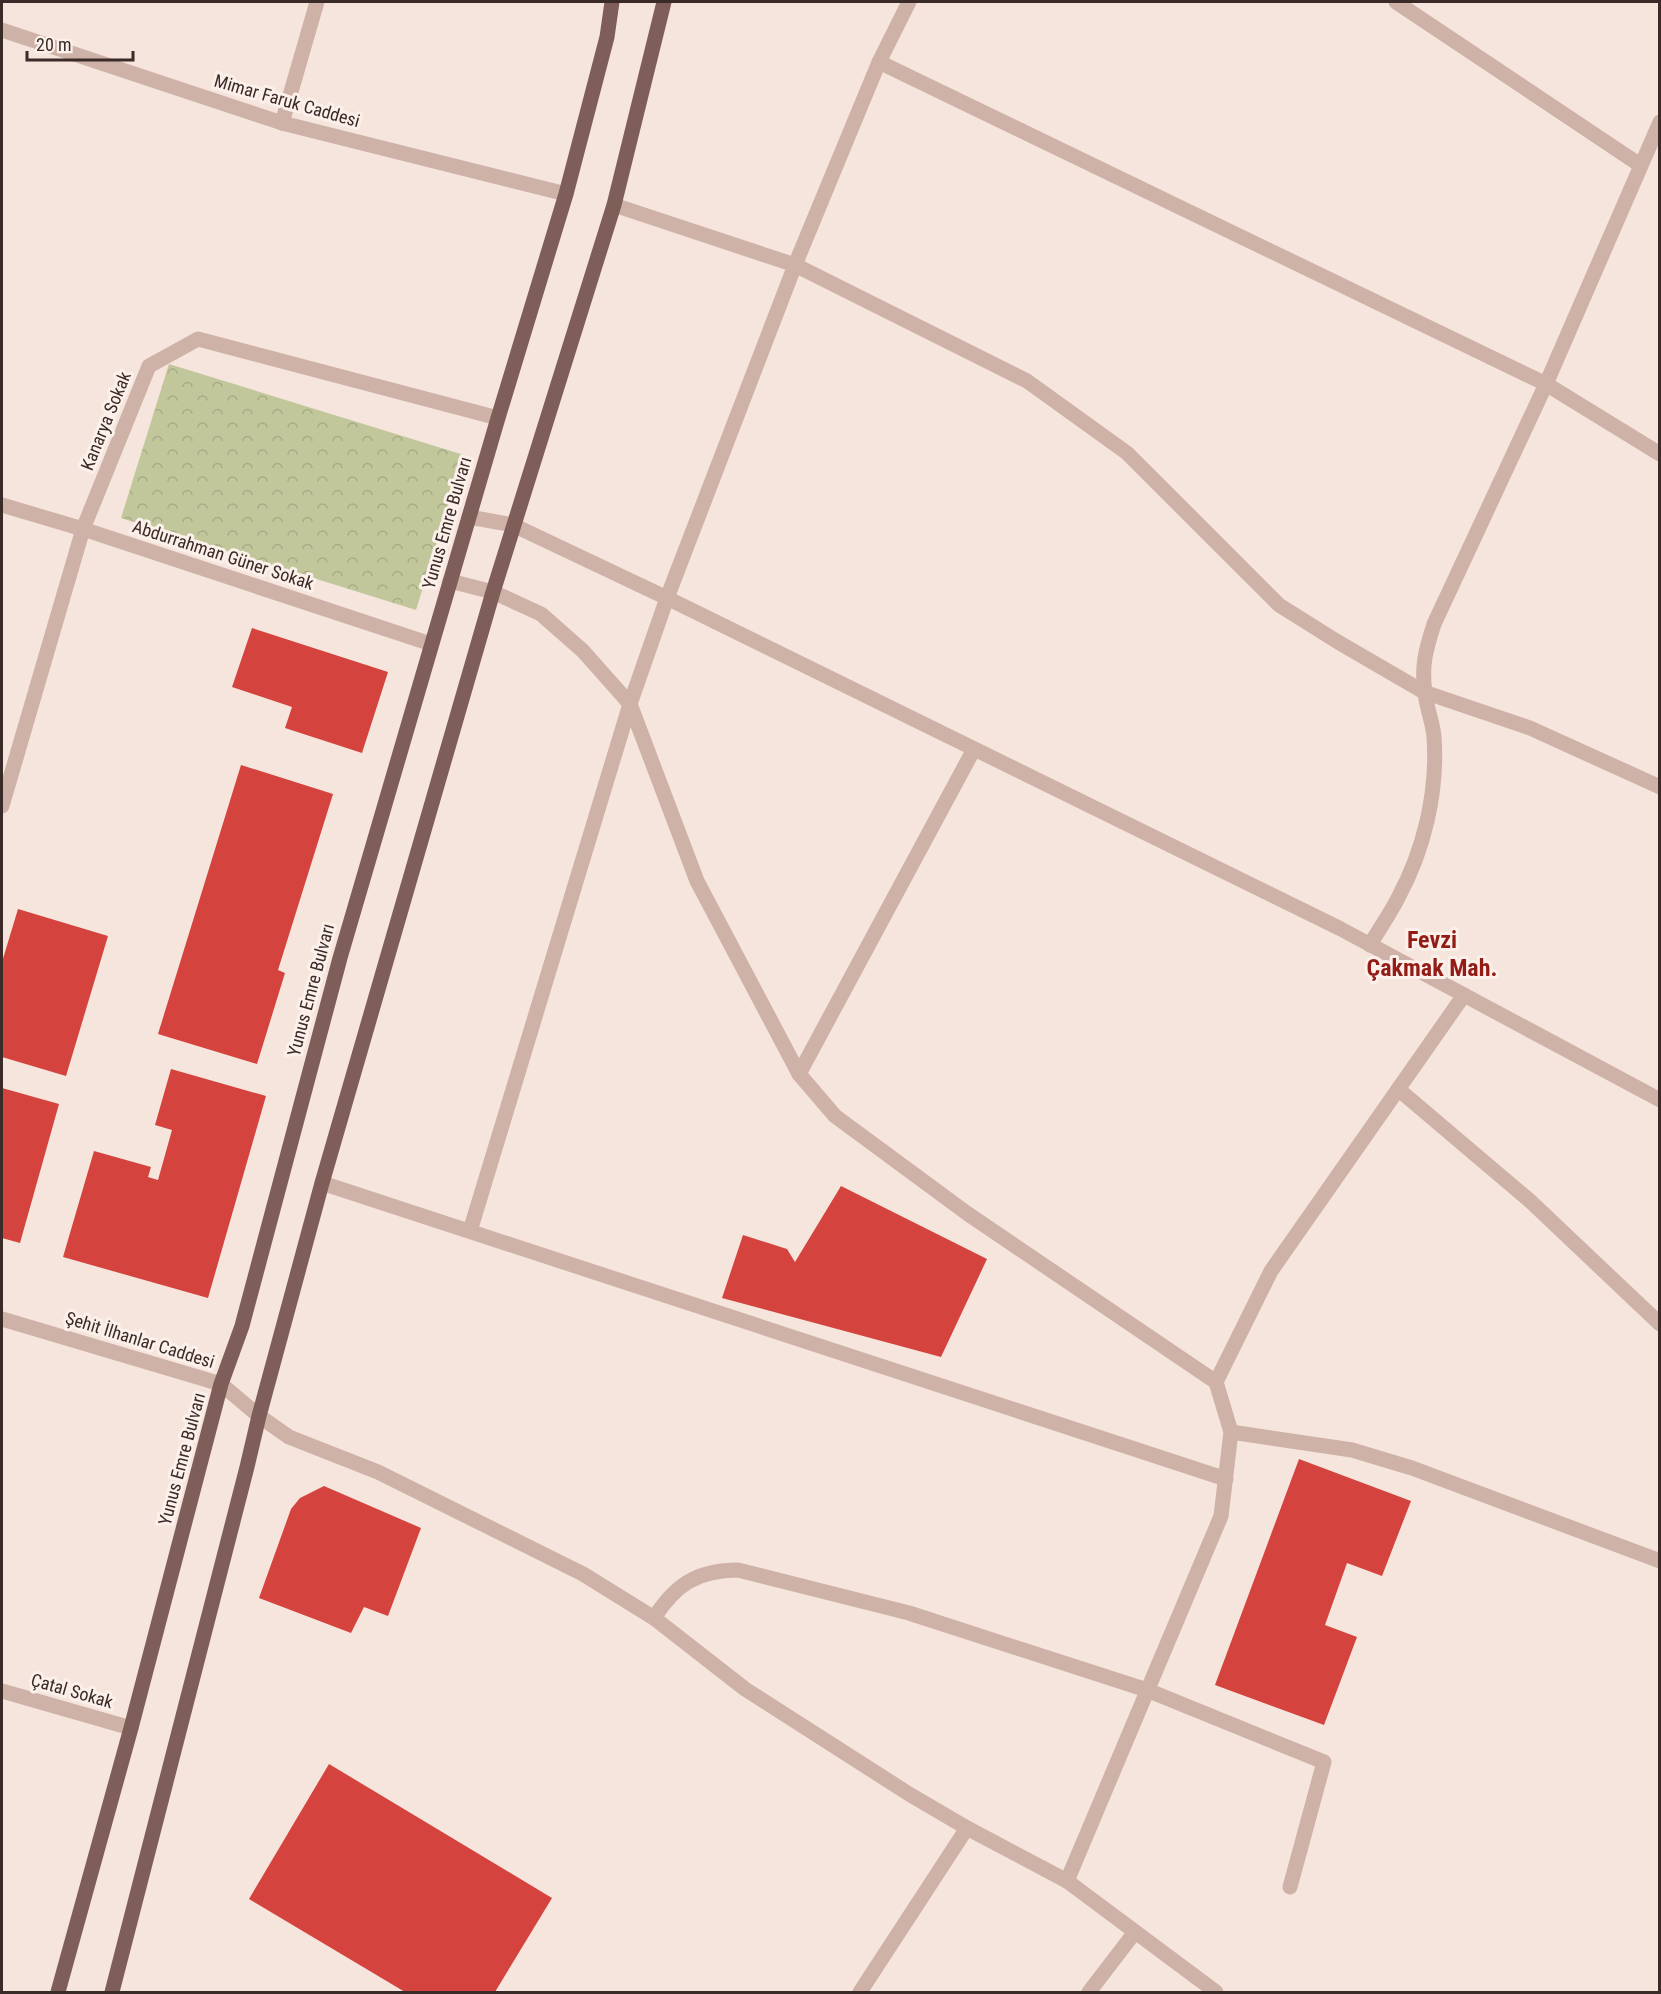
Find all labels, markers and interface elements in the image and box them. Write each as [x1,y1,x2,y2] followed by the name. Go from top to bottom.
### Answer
[27,24,134,62] scale bar
[36,34,71,55] text: 20 m
[212,70,362,131] street label: Mimar Faruk Caddesi
[76,368,135,473] street label: Kanarya Sokak
[418,454,475,591] street label: Yunus Emre Bulvarı
[130,515,316,594] street label: Abdurrahman Güner Sokak
[283,921,338,1059] street label: Yunus Emre Bulvarı
[1367,926,1497,982] district label: Fevzi Çakmak Mah.
[63,1307,217,1372] street label: Şehit İlhanlar Caddesi
[154,1390,209,1528] street label: Yunus Emre Bulvarı
[29,1669,116,1712] street label: Çatal Sokak

